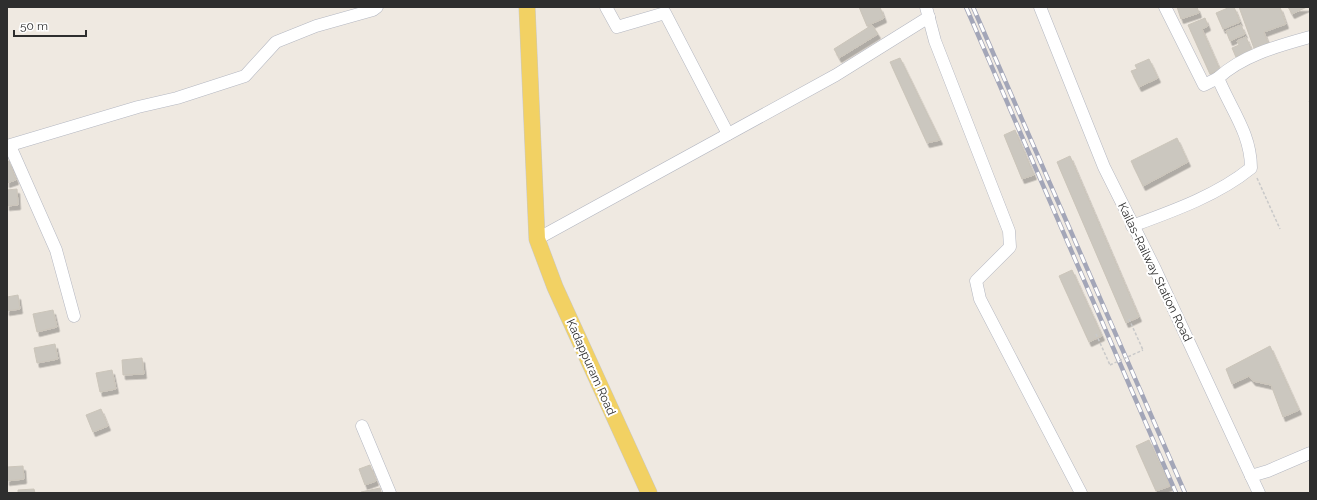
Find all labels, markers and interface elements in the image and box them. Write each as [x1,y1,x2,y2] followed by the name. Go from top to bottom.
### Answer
[14,12,86,38] scale bar
[20,19,48,33] text: 50 m
[1115,200,1195,344] street label: Kailas-Railway Station Road
[563,317,619,417] street label: Kadappuram Road

